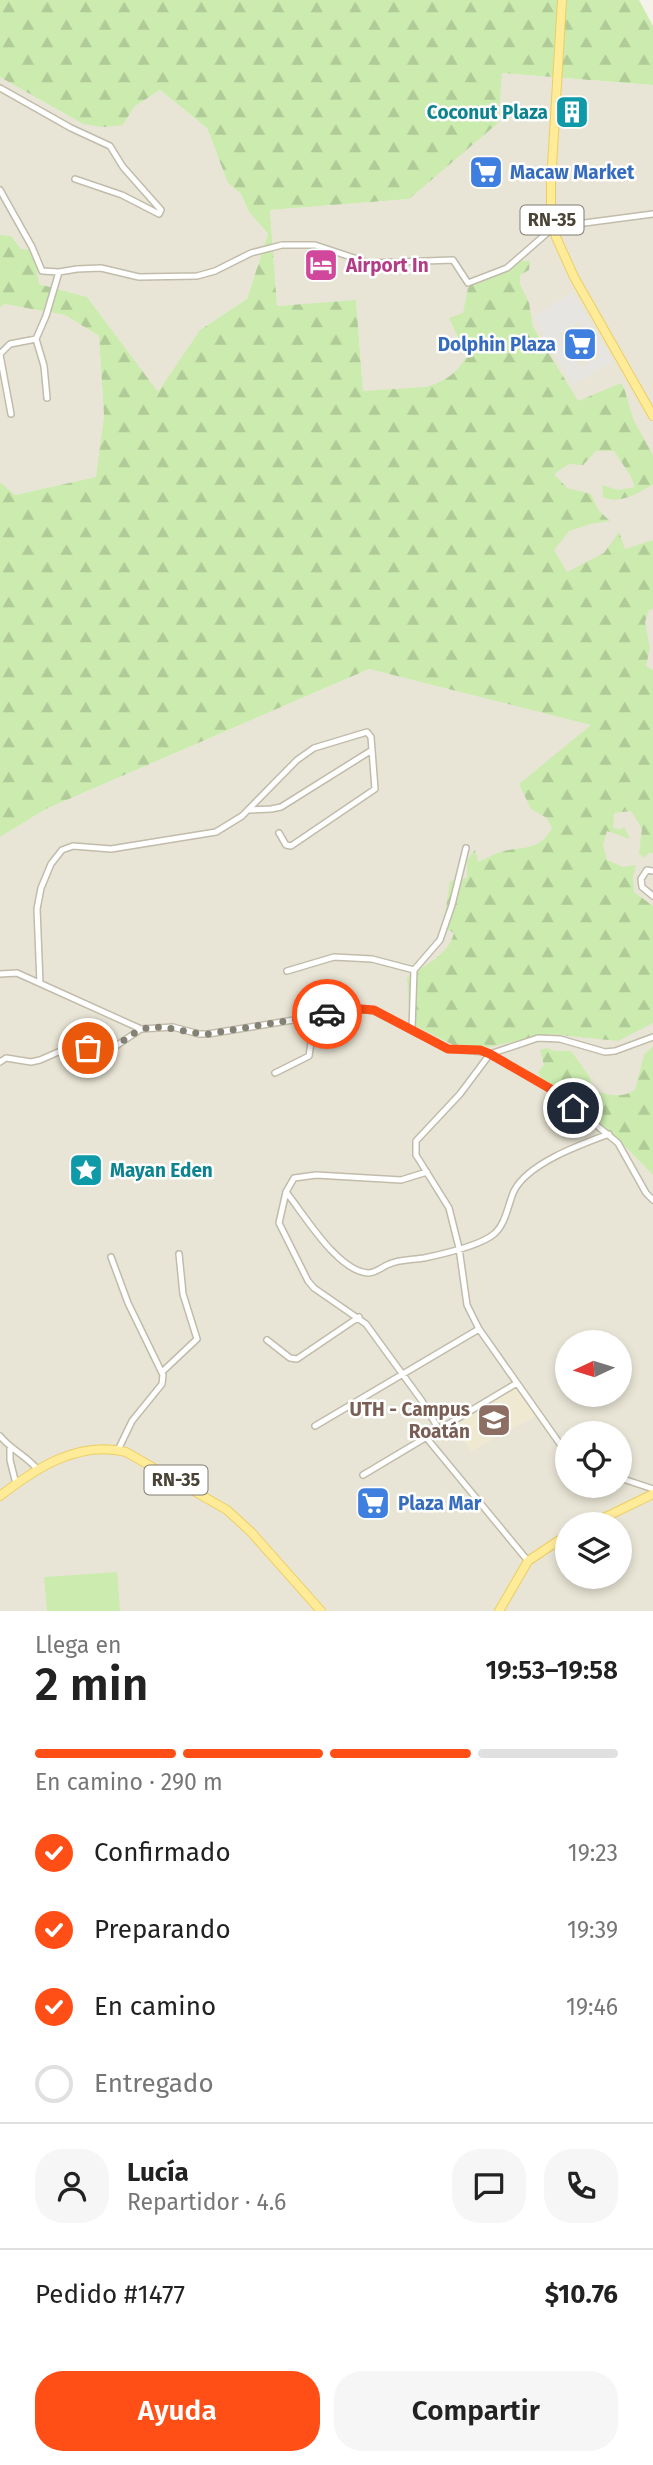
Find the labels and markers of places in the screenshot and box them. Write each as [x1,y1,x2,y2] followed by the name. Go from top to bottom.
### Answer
[553,93,591,131] building icon: Coconut Plaza
[427,101,548,124] place label: Coconut Plaza
[467,153,505,191] supermarket icon: Macaw Market
[510,161,635,184] place label: Macaw Market
[302,246,340,284] hotel icon: Airport In
[345,254,429,277] place label: Airport In
[561,325,599,363] supermarket icon: Dolphin Plaza
[438,333,556,356] place label: Dolphin Plaza
[58,1018,118,1078] pin
[543,1078,603,1138] pin
[67,1151,105,1189] place icon: Mayan Eden
[110,1159,213,1182] place label: Mayan Eden
[349,1398,470,1443] place label: UTH - Campus Roatán
[475,1401,513,1439] school or university icon: UTH - Campus Roatán
[354,1484,392,1522] supermarket icon: Plaza Mar
[398,1492,482,1515] place label: Plaza Mar

